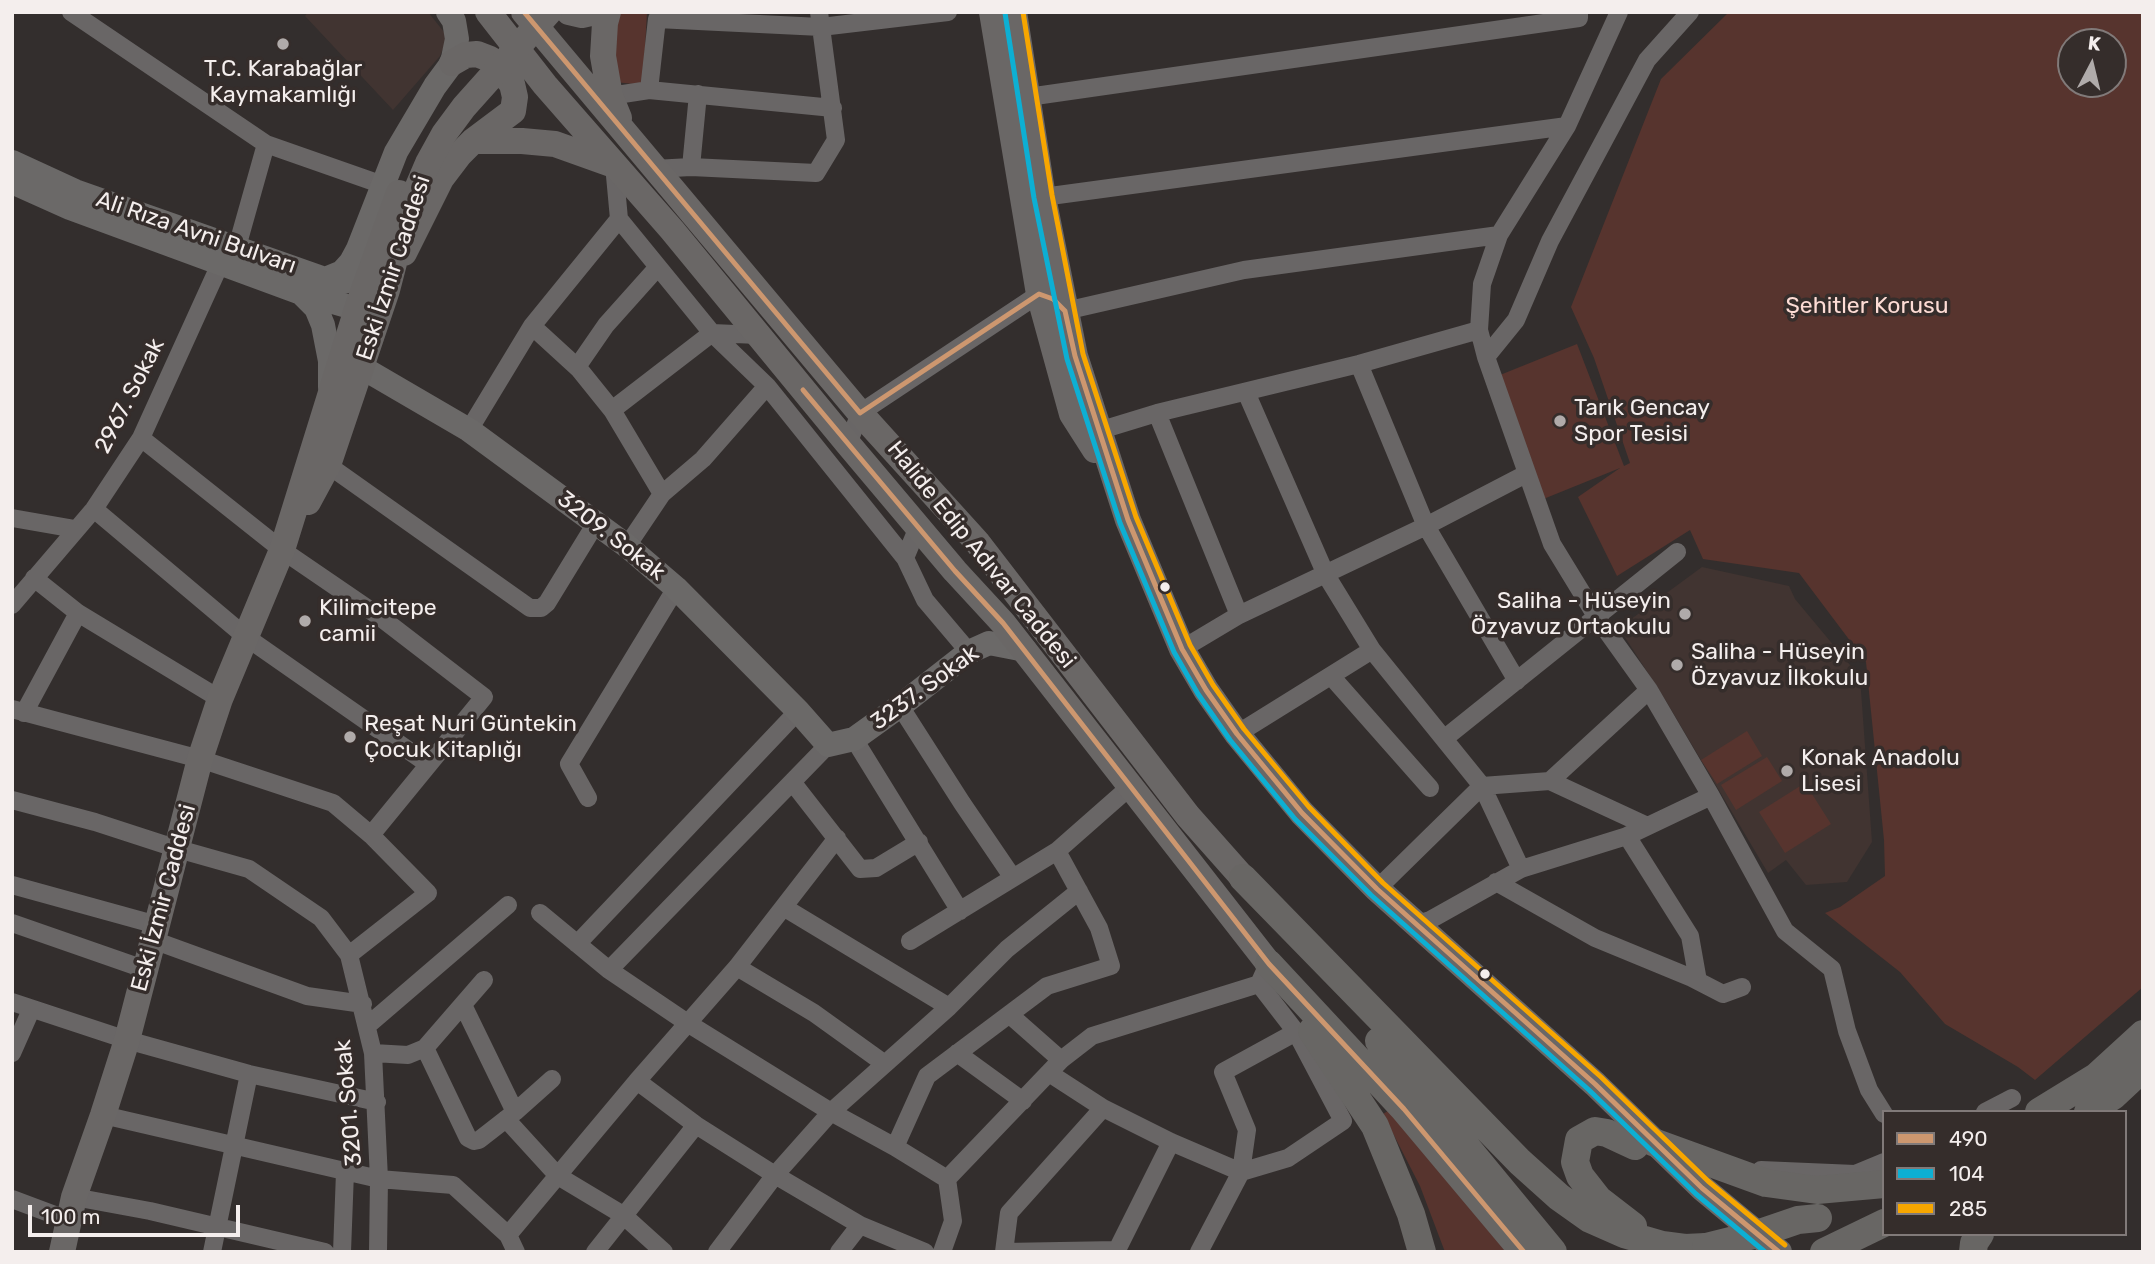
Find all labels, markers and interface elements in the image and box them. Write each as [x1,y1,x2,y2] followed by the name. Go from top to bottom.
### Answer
[2057,28,2127,98] north arrow
[2087,31,2102,56] text: K
[275,36,291,52] marker: T.C. Karabağlar Kaymakamlığı
[204,55,362,109] place label: T.C. Karabağlar Kaymakamlığı
[351,172,437,364] street label: Eski İzmir Caddesi
[92,186,300,280] street label: Ali Rıza Avni Bulvarı
[1785,292,1949,320] park label: Şehitler Korusu
[89,334,171,458] street label: 2967. Sokak
[1574,394,1710,448] place label: Tarık Gencay Spor Tesisi
[1552,413,1568,429] marker: Tarık Gencay Spor Tesisi
[881,436,1081,674] street label: Halide Edip Adıvar Caddesi
[552,485,670,587] street label: 3209. Sokak
[1158,580,1172,594] unlabelled marker
[1471,587,1671,641] place label: Saliha - Hüseyin Özyavuz Ortaokulu
[319,594,437,648] place label: Kilimcitepe camii
[1677,606,1693,622] marker: Saliha - Hüseyin Özyavuz Ortaokulu
[297,613,313,629] marker: Kilimcitepe camii
[1691,638,1868,692] place label: Saliha - Hüseyin Özyavuz İlkokulu
[866,640,984,736] street label: 3237. Sokak
[1669,657,1685,673] marker: Saliha - Hüseyin Özyavuz İlkokulu
[364,710,577,764] place label: Reşat Nuri Güntekin Çocuk Kitaplığı
[342,729,358,745] marker: Reşat Nuri Güntekin Çocuk Kitaplığı
[1801,744,1960,798] place label: Konak Anadolu Lisesi
[1779,763,1795,779] marker: Konak Anadolu Lisesi
[126,801,202,995] street label: Eski İzmir Caddesi
[1478,967,1492,981] unlabelled marker
[330,1039,368,1167] street label: 3201. Sokak
[1882,1110,2127,1236] legend
[1949,1126,1988,1151] text: 490
[1949,1161,1984,1186] text: 104
[32,1190,243,1234] scale bar
[1949,1196,1987,1221] text: 285
[41,1204,100,1229] text: 100 m

